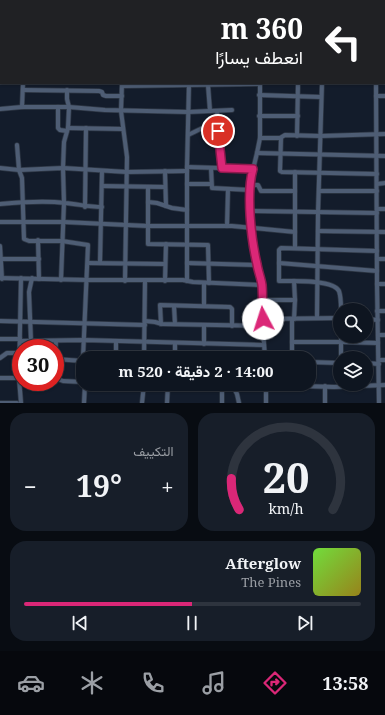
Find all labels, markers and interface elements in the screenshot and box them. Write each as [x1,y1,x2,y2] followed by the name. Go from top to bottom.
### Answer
[221,9,303,47] text: 360 m
[317,16,369,68] icon: left
[215,45,303,69] text: انعطف يسارًا
[201,114,235,148] pin
[207,120,229,142] icon: arrive
[242,298,284,340] position arrow
[333,303,373,391] map controls
[333,303,373,343] button: search
[12,339,64,391] speed limit sign: 30
[333,351,373,391] button: layers
[119,361,273,381] text: 14:00 · 2 دقيقة · 520 m
[133,442,174,460] text: التكييف
[263,449,310,505] text: 20
[76,465,122,506] text: 19°
[24,471,37,501] text: −
[161,471,174,501] text: +
[269,499,304,518] text: km/h
[225,553,301,573] text: Afterglow
[241,573,301,591] text: The Pines
[69,612,91,634] icon: previous
[181,612,203,634] icon: pause
[294,612,316,634] icon: next
[17,669,45,697] icon: car
[78,669,106,697] icon: climate
[139,669,167,697] icon: phone
[200,669,228,697] icon: music
[261,669,289,697] icon: directions
[322,671,368,695] text: 13:58

